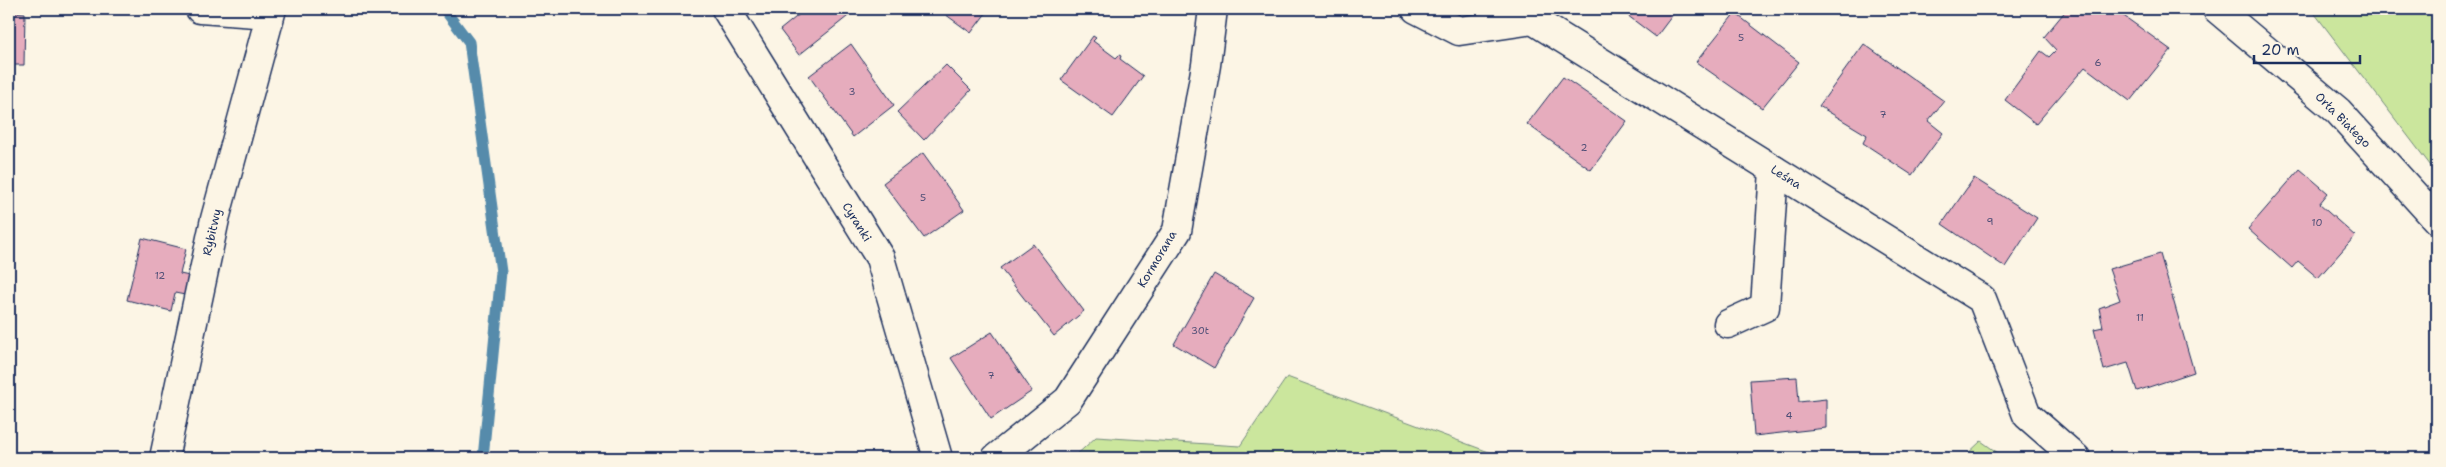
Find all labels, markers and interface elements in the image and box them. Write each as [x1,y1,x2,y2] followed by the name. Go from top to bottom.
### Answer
[1738,31,1744,44] house number: 5
[2254,32,2360,64] scale bar
[2261,40,2300,60] text: 20 m
[2095,56,2102,69] house number: 6
[849,85,856,98] house number: 3
[2312,89,2374,151] street label: Orła Białego
[1880,108,1887,121] house number: 7
[1581,141,1588,154] house number: 2
[1768,161,1805,193] street label: Leśna
[920,191,926,204] house number: 5
[839,199,875,245] street label: Cyranki
[199,207,225,257] street label: Rybitwy
[1987,215,1994,228] house number: 9
[2312,216,2322,229] house number: 10
[1134,227,1181,291] street label: Kormorana
[155,269,165,282] house number: 12
[2136,311,2144,324] house number: 11
[1191,324,1209,337] house number: 30t
[988,369,995,382] house number: 7
[1786,409,1793,422] house number: 4

